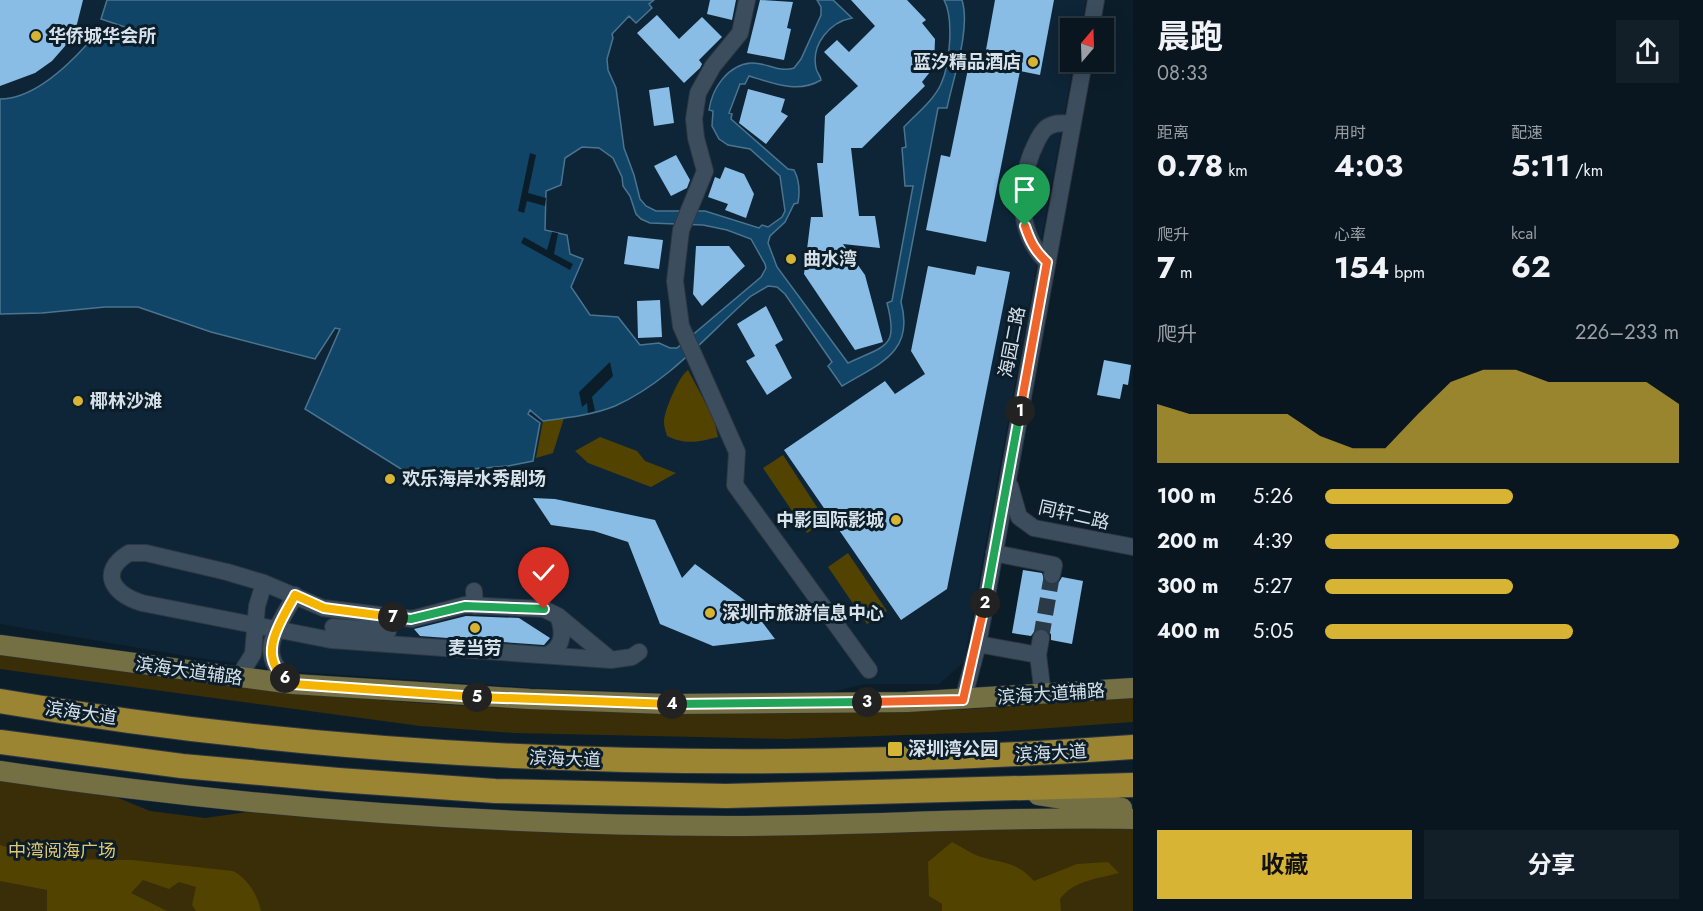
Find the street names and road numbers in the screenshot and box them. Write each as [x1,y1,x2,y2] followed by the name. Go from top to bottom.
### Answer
[992,304,1032,380] street label: 海园二路
[1036,494,1112,536] street label: 同轩二路
[134,651,244,691] street label: 滨海大道辅路
[996,677,1106,711] street label: 滨海大道辅路
[44,695,118,731] street label: 滨海大道
[1014,738,1088,768] street label: 滨海大道
[529,745,601,773] street label: 滨海大道

